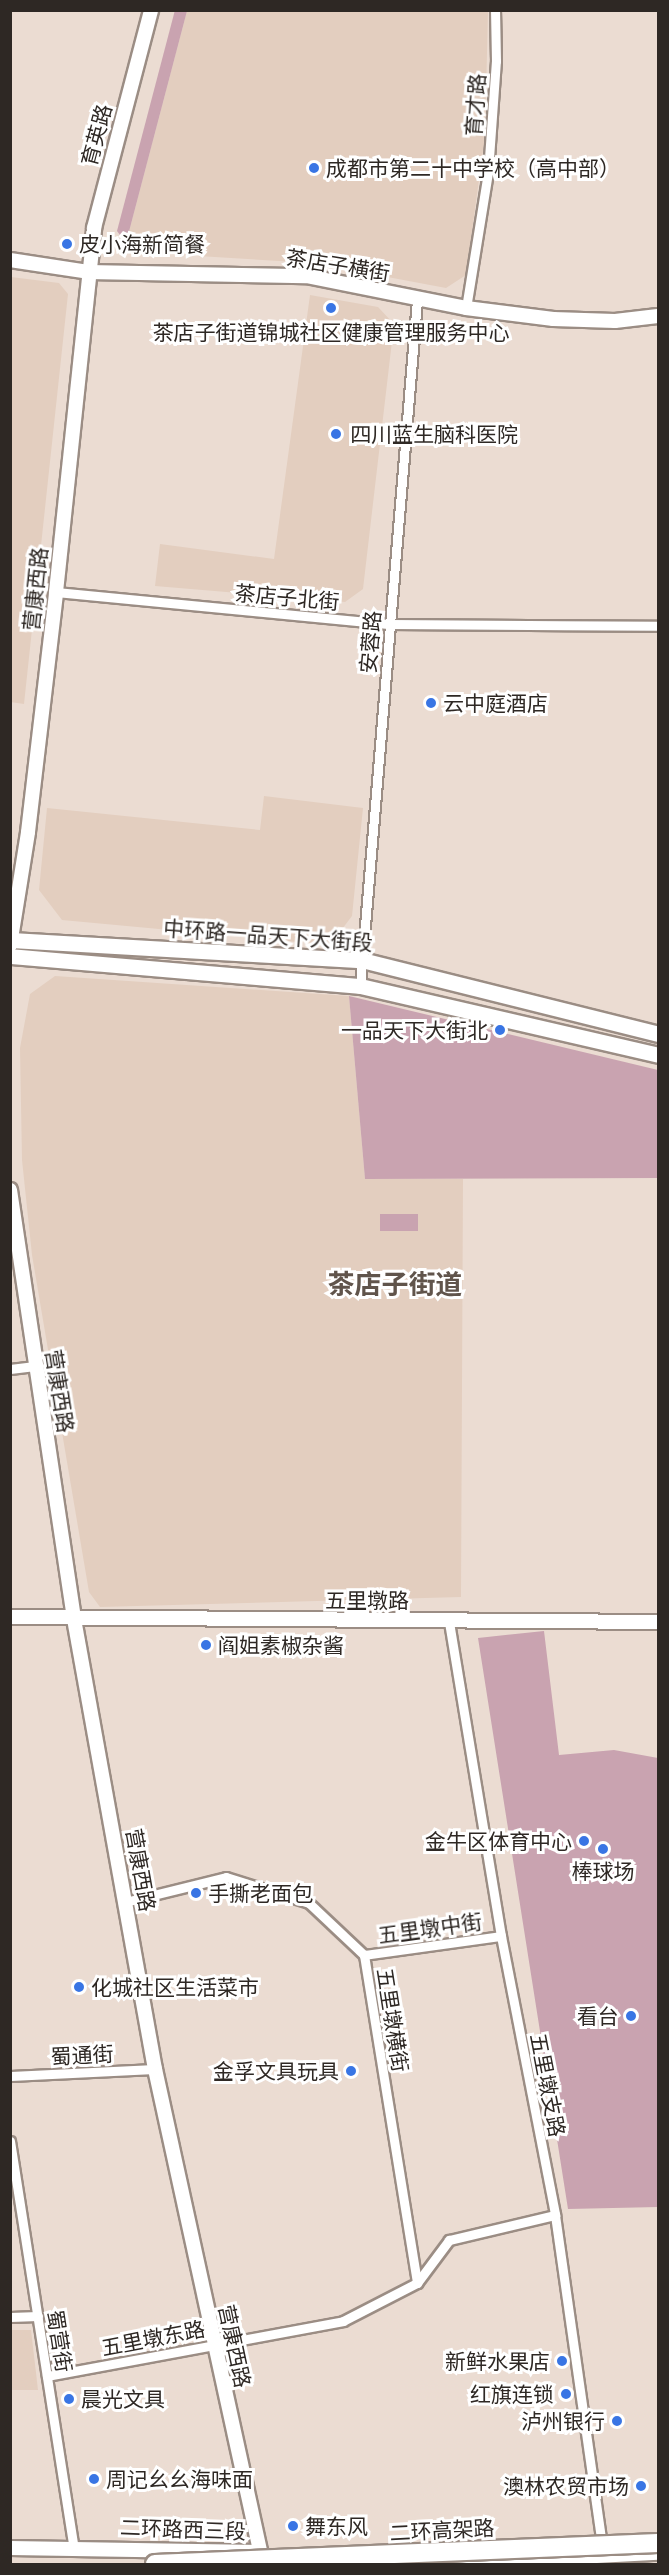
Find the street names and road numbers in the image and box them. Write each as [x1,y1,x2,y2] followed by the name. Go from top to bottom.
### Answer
[460,73,490,137] street label: 育才路
[76,101,116,169] street label: 育英路
[284,244,392,286] street label: 茶店子横街
[18,546,52,632] street label: 营康西路
[234,580,340,614] street label: 茶店子北街
[355,610,385,674] street label: 安蓉路
[162,915,374,955] street label: 中环路一品天下大街段
[41,1348,79,1434] street label: 营康西路
[325,1587,409,1613] street label: 五里墩路
[121,1826,161,1914] street label: 营康西路
[376,1908,484,1948] street label: 五里墩中街
[372,1966,414,2074] street label: 五里墩横街
[526,2031,570,2139] street label: 五里墩支路
[50,2041,114,2069] street label: 蜀通街
[214,2302,256,2390] street label: 营康西路
[43,2308,77,2374] street label: 蜀营街
[99,2316,207,2360] street label: 五里墩东路
[120,2514,246,2544] street label: 二环路西三段
[389,2515,495,2545] street label: 二环高架路

